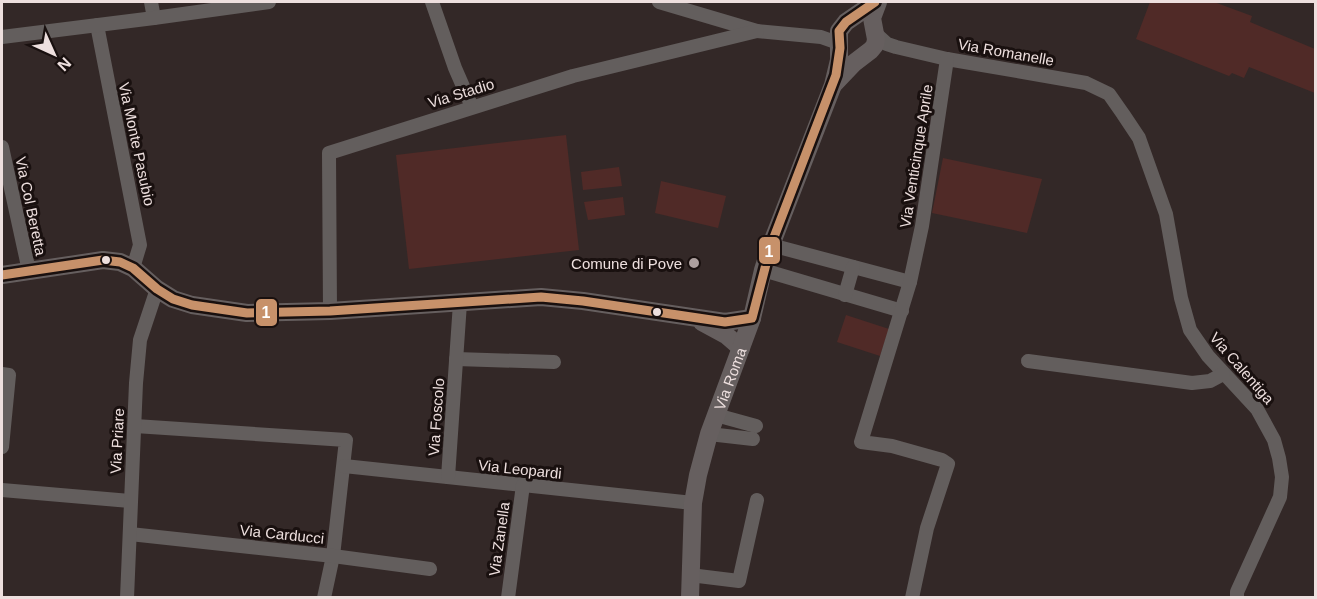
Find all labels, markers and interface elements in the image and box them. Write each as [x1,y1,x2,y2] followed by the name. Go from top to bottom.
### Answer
[24,24,84,84] north arrow
[957,35,1055,69] street label: Via Romanelle
[54,54,74,74] text: N
[426,75,496,111] street label: Via Stadio
[116,81,158,207] street label: Via Monte Pasubio
[896,83,936,229] street label: Via Venticinque Aprile
[12,155,50,258] street label: Via Col Beretta
[758,236,781,265] line badge: 1
[765,243,774,260] text: 1
[100,254,112,266] unlabelled marker
[571,255,682,272] place label: Comune di Pove
[687,256,701,270] marker: Comune di Pove
[255,298,278,327] line badge: 1
[262,304,271,321] text: 1
[651,306,663,318] unlabelled marker
[1206,329,1278,408] street label: Via Calentiga
[710,344,749,412] street label: Via Roma
[425,377,447,457] street label: Via Foscolo
[107,408,127,474] street label: Via Priare
[477,456,563,482] street label: Via Leopardi
[485,500,513,577] street label: Via Zanella
[239,521,325,547] street label: Via Carducci

